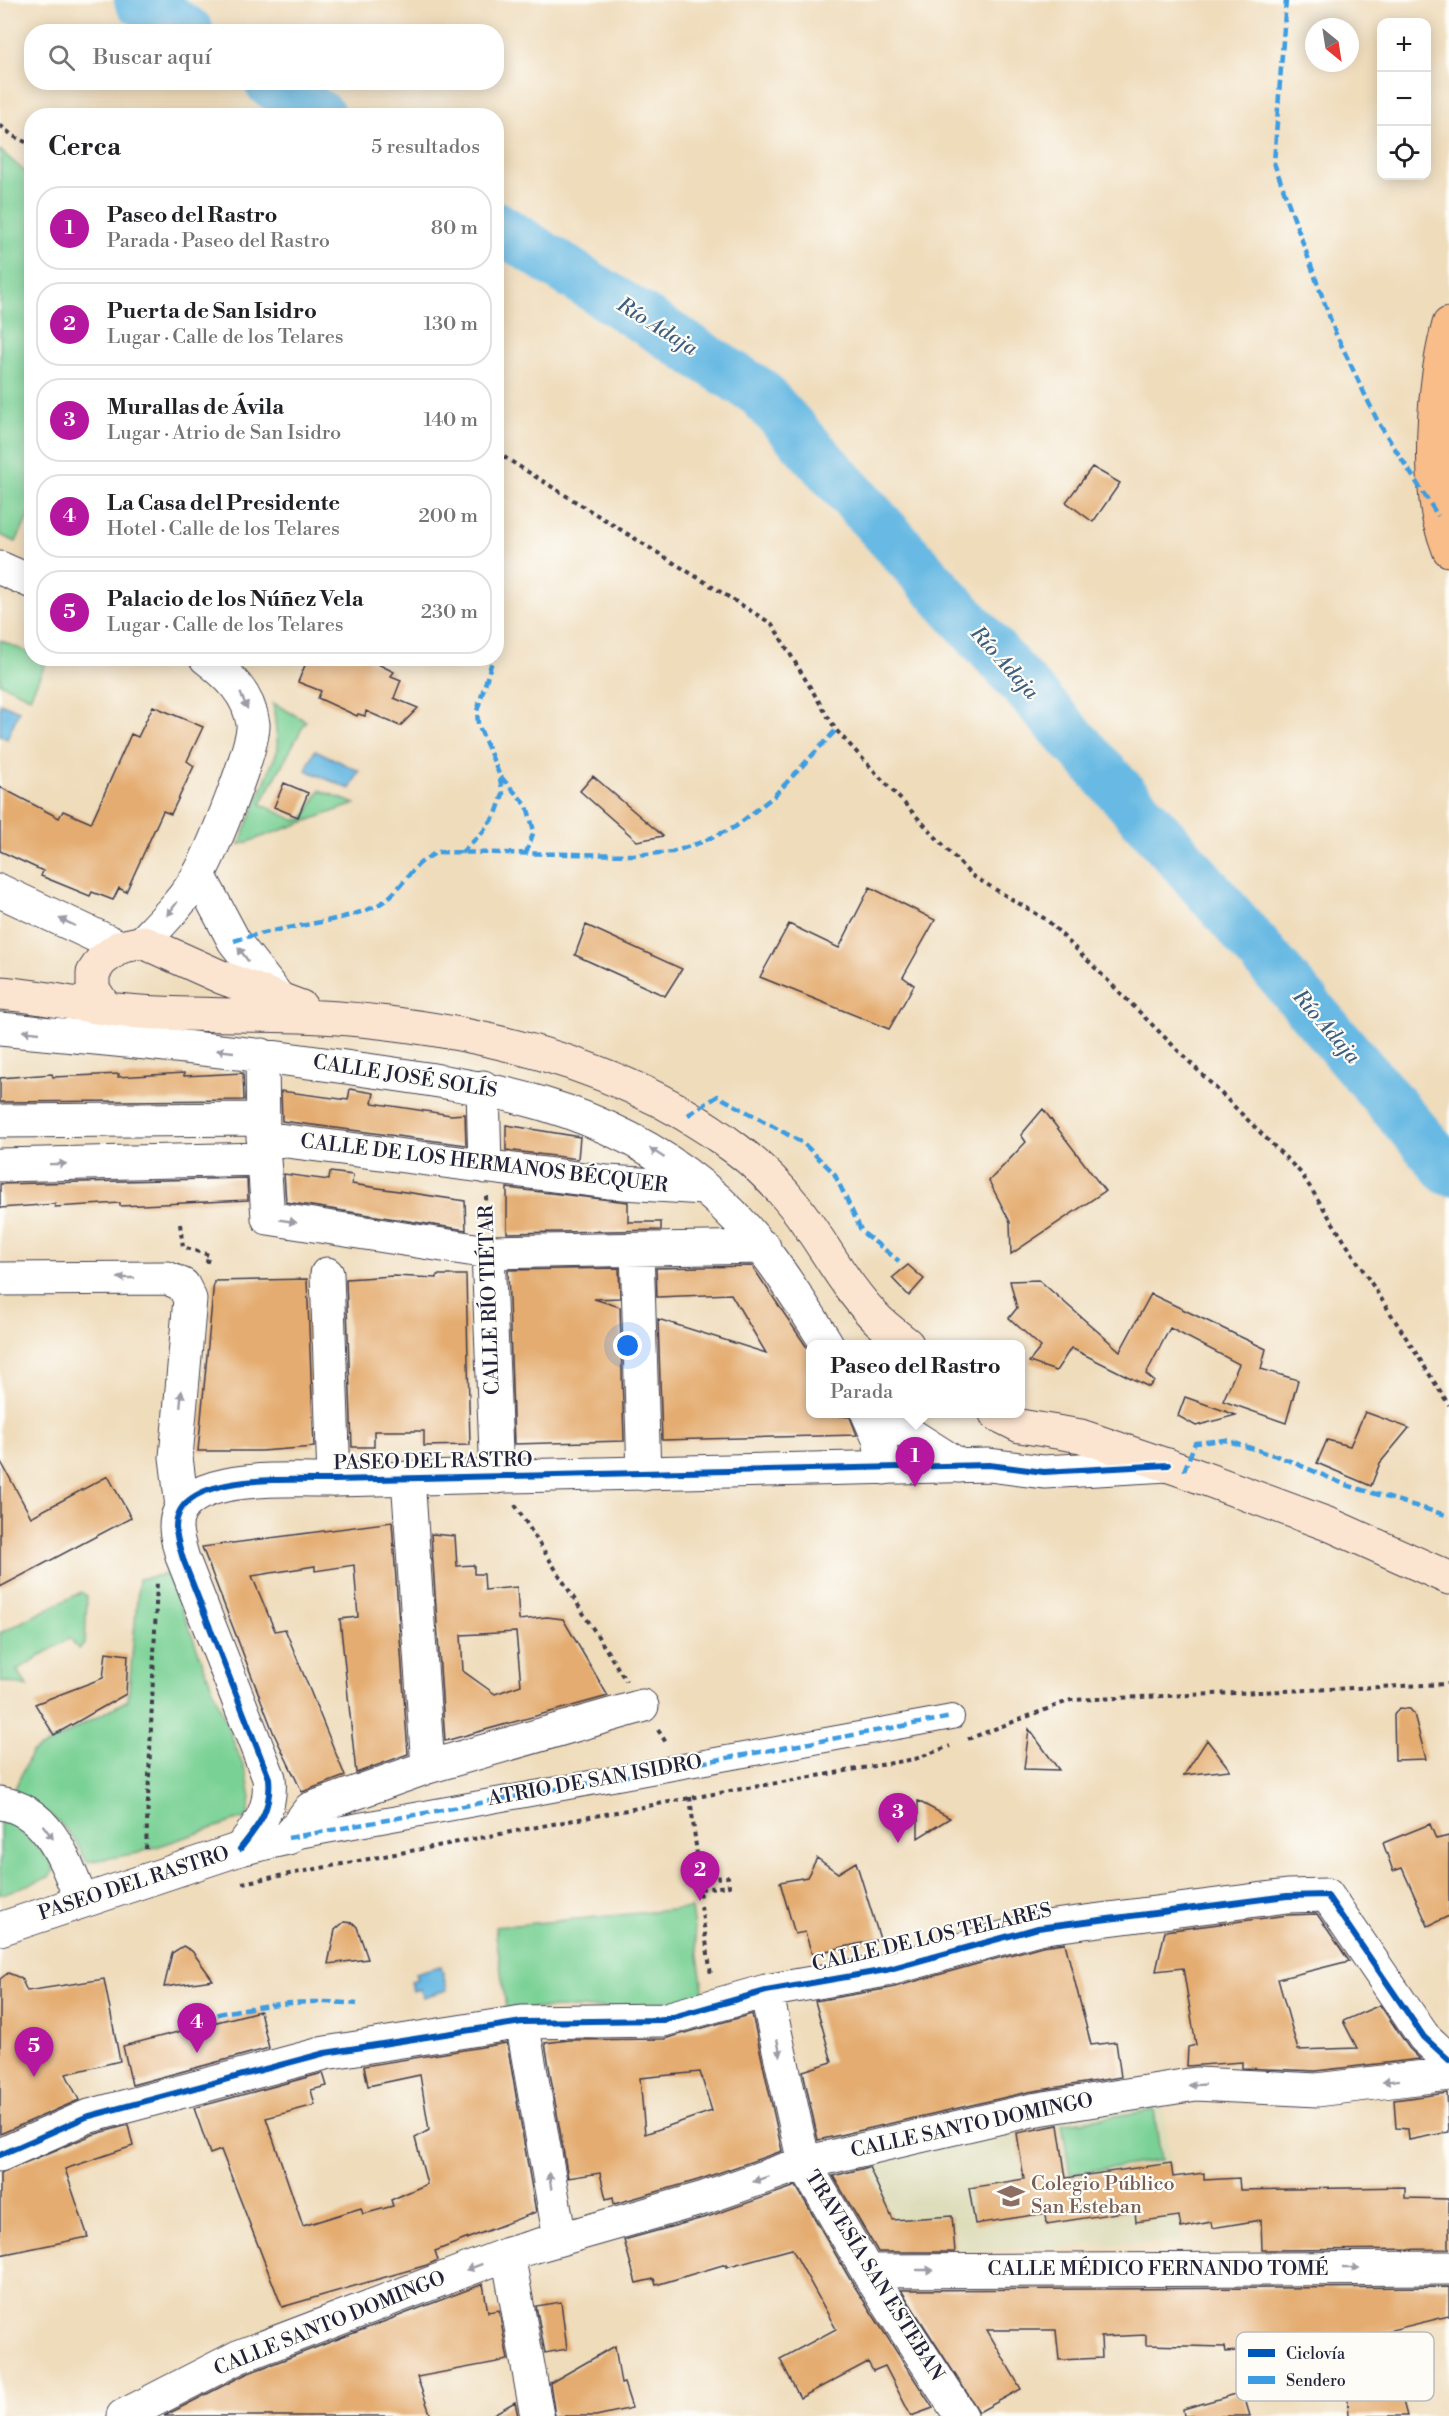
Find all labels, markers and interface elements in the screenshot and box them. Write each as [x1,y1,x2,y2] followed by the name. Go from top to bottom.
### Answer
[1305,18,1359,72] north arrow
[1377,18,1431,180] map controls
[1377,18,1431,72] button: +
[24,24,504,90] search box
[45,41,78,74] icon: search
[93,44,211,71] text: Buscar aquí
[1377,72,1431,126] button: −
[1377,126,1431,180] button: locate
[48,131,121,163] text: Cerca
[371,135,480,160] text: 5 resultados
[107,202,278,229] text: Paseo del Rastro
[65,216,74,241] text: 1
[431,216,478,241] text: 80 m
[107,229,330,254] text: Parada · Paseo del Rastro
[611,292,702,362] water label: Río Adaja
[107,298,317,325] text: Puerta de San Isidro
[63,312,76,337] text: 2
[423,312,478,337] text: 130 m
[107,325,344,350] text: Lugar · Calle de los Telares
[107,394,284,421] text: Murallas de Ávila
[63,408,76,433] text: 3
[423,408,478,433] text: 140 m
[107,421,341,446] text: Lugar · Atrio de San Isidro
[107,490,340,517] text: La Casa del Presidente
[63,504,76,529] text: 4
[418,504,478,529] text: 200 m
[107,517,340,542] text: Hotel · Calle de los Telares
[107,586,364,613] text: Palacio de los Núñez Vela
[63,600,76,625] text: 5
[421,600,478,625] text: 230 m
[107,613,344,638] text: Lugar · Calle de los Telares
[964,620,1044,705] water label: Río Adaja
[240,692,249,709] one-way arrow
[167,902,179,917] one-way arrow
[58,918,75,927] one-way arrow
[237,947,249,963] one-way arrow
[1286,984,1366,1070] water label: Río Adaja
[22,1027,41,1037] one-way arrow
[216,1046,235,1056] one-way arrow
[311,1049,499,1104] street label: CALLE JOSÉ SOLÍS
[299,1128,670,1199] street label: CALLE DE LOS HERMANOS BÉCQUER
[649,1148,665,1159] one-way arrow
[49,1159,68,1169] one-way arrow
[473,1203,506,1395] street label: CALLE RÍO TIÉTAR
[279,1217,298,1226] one-way arrow
[116,1273,135,1283] one-way arrow
[613,1331,642,1360] your location
[806,1340,1025,1418] popup
[830,1353,1001,1380] text: Paseo del Rastro
[830,1380,893,1405] text: Parada
[176,1389,186,1408] one-way arrow
[896,1438,934,1487] pin: 1
[333,1448,533,1476] street label: PASEO DEL RASTRO
[485,1750,704,1812] street label: ATRIO DE SAN ISIDRO
[878,1794,918,1843] pin: 3
[41,1825,53,1840] one-way arrow
[35,1841,233,1927] street label: PASEO DEL RASTRO
[680,1852,720,1901] pin: 2
[810,1898,1054,1978] street label: CALLE DE LOS TELARES
[178,2004,216,2053] pin: 4
[15,2028,54,2077] pin: 5
[774,2039,784,2058] one-way arrow
[1381,2076,1400,2086] one-way arrow
[1187,2080,1206,2089] one-way arrow
[848,2088,1096,2164] street label: CALLE SANTO DOMINGO
[799,2166,950,2386] street label: TRAVESÍA SAN ESTEBAN
[545,2171,554,2190] one-way arrow
[1031,2172,1175,2220] place label: Colegio Público San Esteban
[751,2174,769,2184] one-way arrow
[996,2181,1026,2211] school or university icon: Colegio Público San Esteban
[987,2256,1329,2282] street label: CALLE MÉDICO FERNANDO TOMÉ
[465,2263,483,2272] one-way arrow
[1342,2263,1361,2273] one-way arrow
[916,2265,935,2275] one-way arrow
[211,2266,449,2382] street label: CALLE SANTO DOMINGO
[1236,2332,1434,2401] legend
[1286,2344,1346,2364] text: Ciclovía
[1286,2371,1346,2391] text: Sendero

